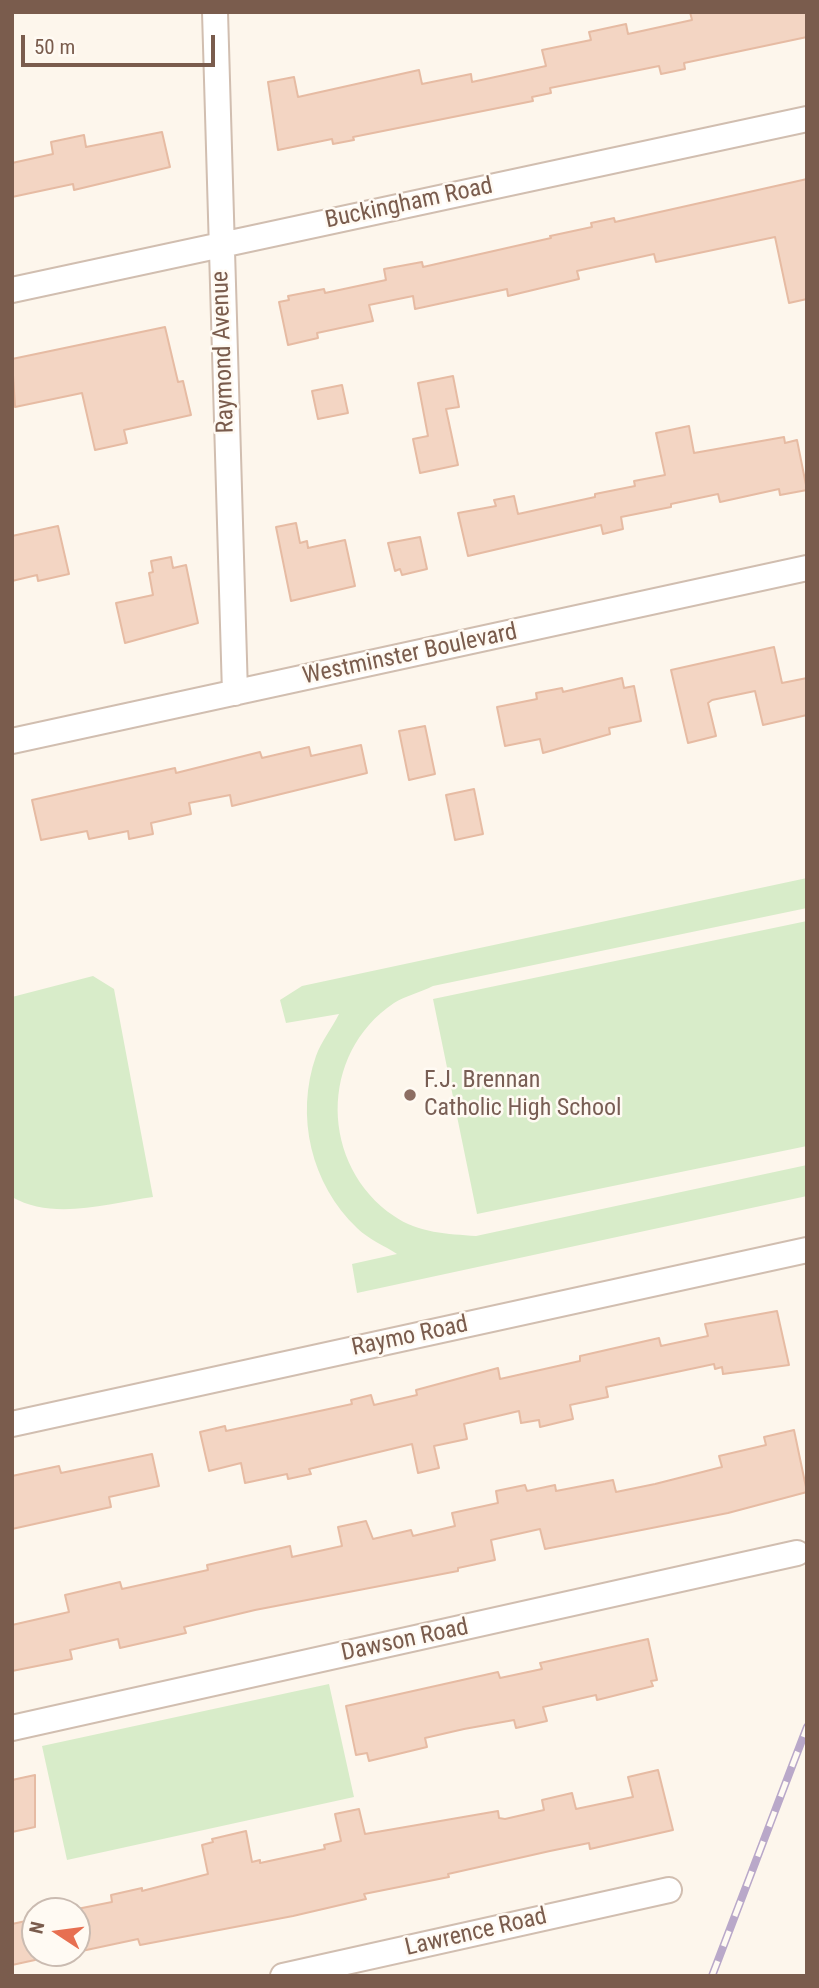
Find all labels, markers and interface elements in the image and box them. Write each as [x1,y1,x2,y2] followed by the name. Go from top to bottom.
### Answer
[24,21,219,65] scale bar
[34,35,75,59] text: 50 m
[323,172,495,236] street label: Buckingham Road
[207,270,241,434] street label: Raymond Avenue
[300,618,520,692] street label: Westminster Boulevard
[424,1067,621,1123] place label: F.J. Brennan Catholic High School
[402,1087,418,1103] marker: F.J. Brennan Catholic High School
[349,1311,471,1363] street label: Raymo Road
[339,1613,471,1669] street label: Dawson Road
[21,1897,91,1967] north arrow
[402,1903,550,1963] street label: Lawrence Road
[24,1919,50,1936] text: N

